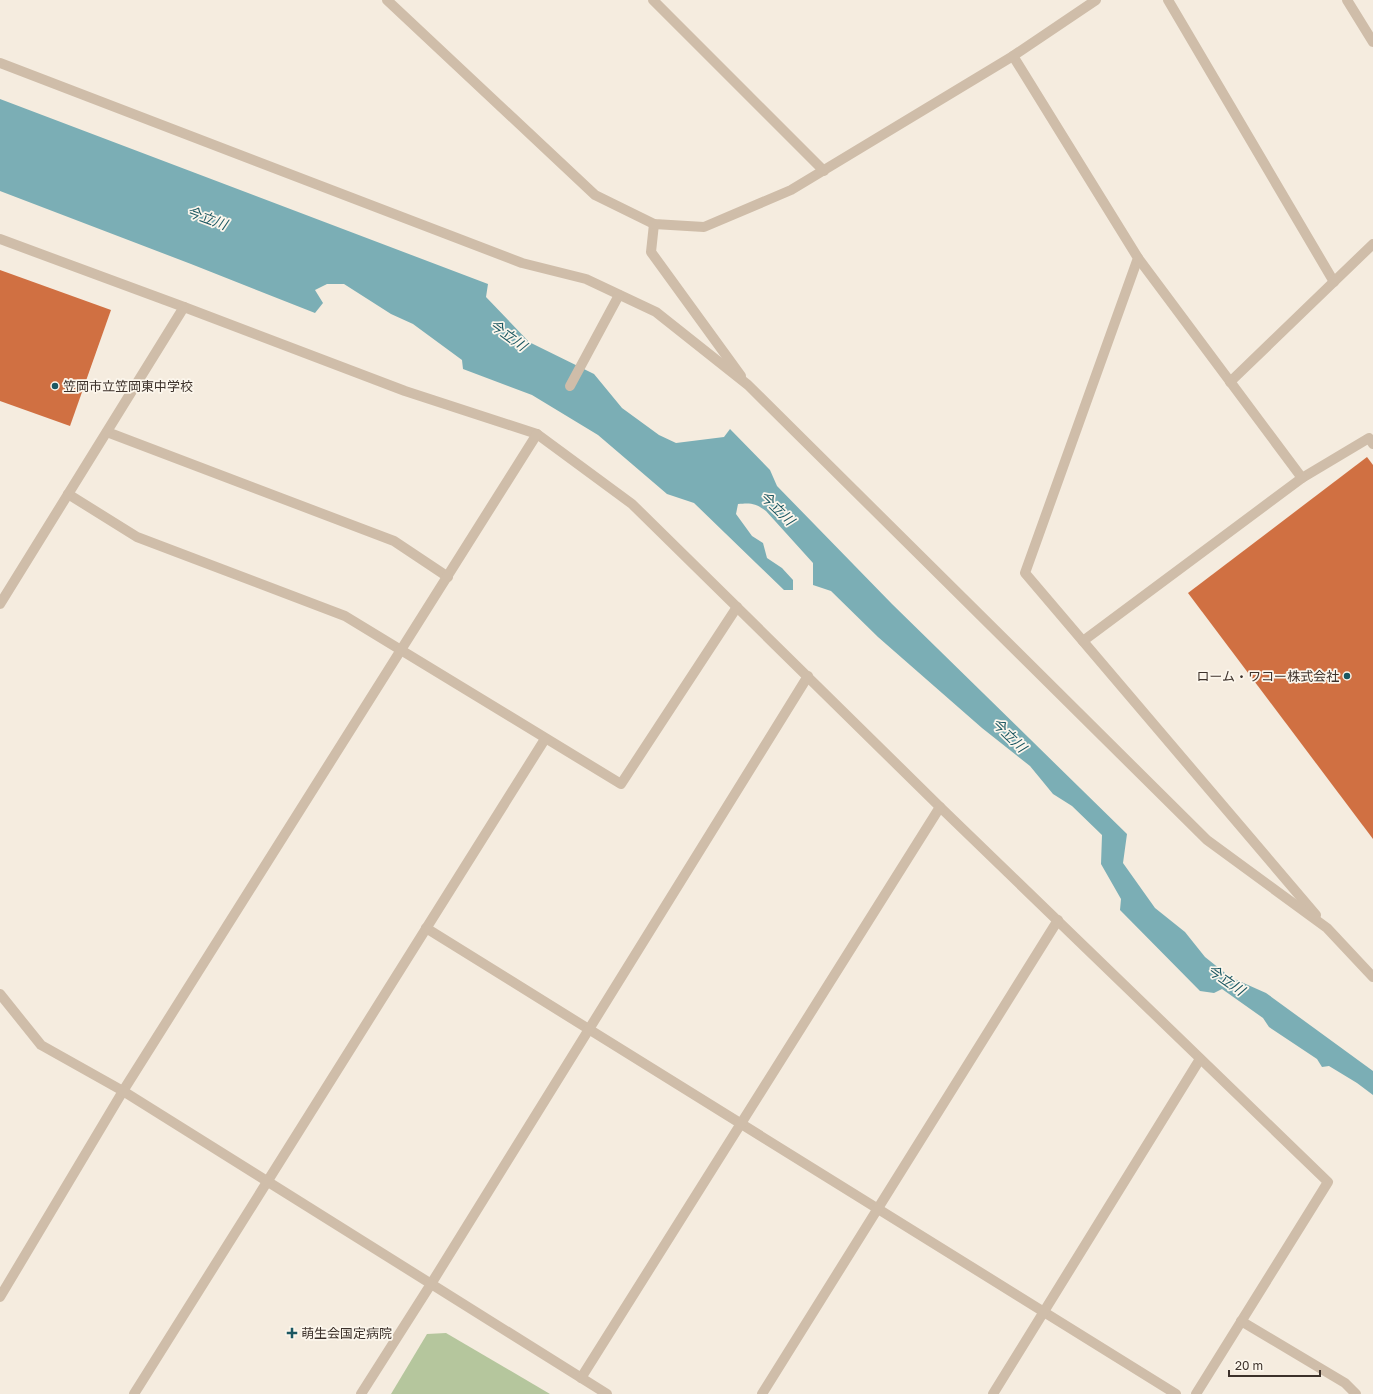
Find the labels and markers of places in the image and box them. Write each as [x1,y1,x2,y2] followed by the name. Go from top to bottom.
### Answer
[63,378,193,394] place label: 笠岡市立笠岡東中学校
[50,381,60,391] marker: 笠岡市立笠岡東中学校
[1196,668,1339,684] place label: ローム・ワコー株式会社
[1342,671,1352,681] marker: ローム・ワコー株式会社
[301,1325,392,1341] place label: 萌生会国定病院
[286,1327,298,1339] marker: 萌生会国定病院

